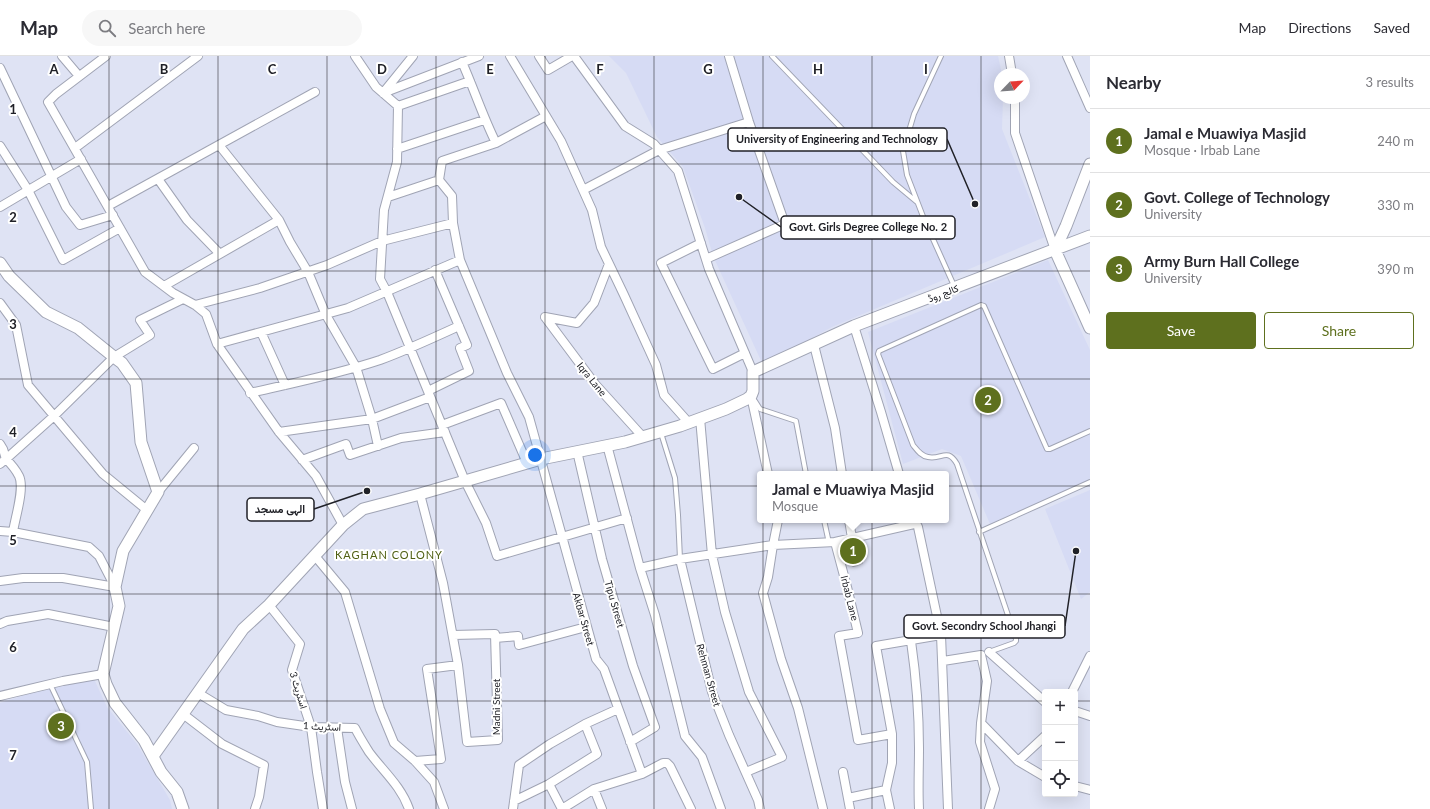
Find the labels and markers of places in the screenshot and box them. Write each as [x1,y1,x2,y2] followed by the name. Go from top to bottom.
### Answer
[728,128,947,151] callout: University of Engineering and Technology
[781,216,955,239] callout: Govt. Girls Degree College No. 2
[975,385,1001,415] pin: 2
[247,498,314,521] callout: الہی مسجد
[840,536,866,566] pin: 1
[904,615,1065,638] callout: Govt. Secondry School Jhangi
[48,711,74,741] pin: 3

